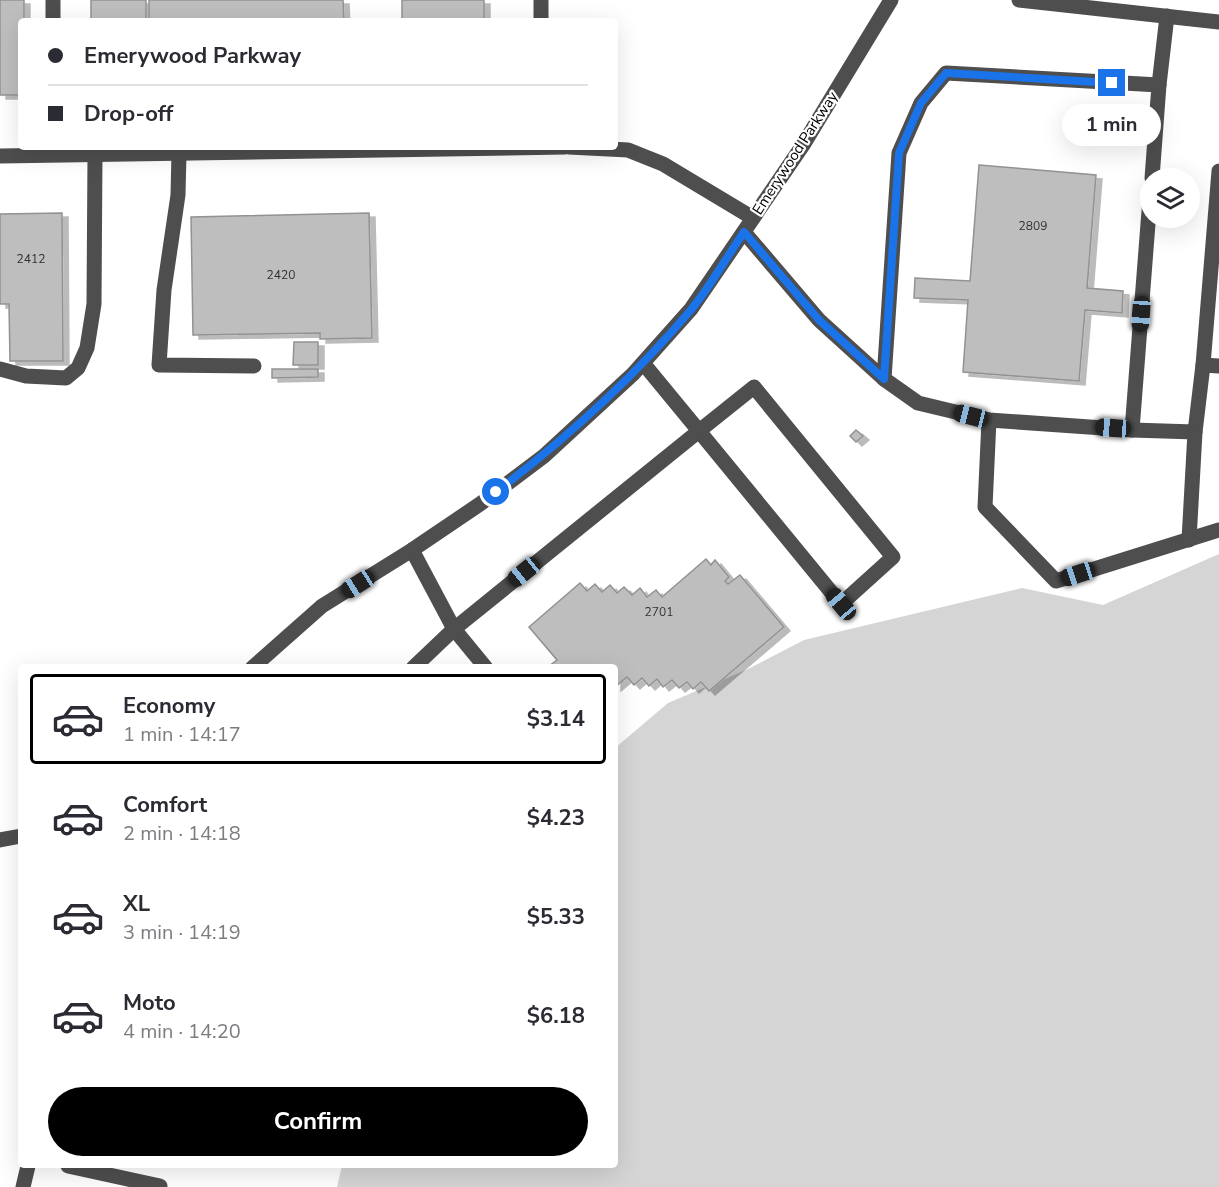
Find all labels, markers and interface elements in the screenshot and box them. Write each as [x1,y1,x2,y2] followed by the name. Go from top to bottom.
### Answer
[84,41,301,71] text: Emerywood Parkway
[1098,69,1125,96] route end
[748,87,842,218] street label: Emerywood Parkway
[84,99,173,129] text: Drop-off
[1062,104,1162,146] callout: 1 min
[1086,111,1137,138] text: 1 min
[1140,168,1200,228] map controls
[1140,168,1200,228] button: layers
[1019,218,1047,234] house number: 2809
[17,251,45,267] house number: 2412
[267,267,295,283] house number: 2420
[1131,295,1151,333] car
[951,403,991,429] car
[1094,418,1132,438] car
[482,478,509,505] route start
[504,554,544,590] car
[1058,560,1098,588] car
[338,567,378,601] car
[823,584,859,624] car
[645,604,673,620] house number: 2701
[123,691,215,721] text: Economy
[51,692,105,746] icon: car
[527,704,585,734] text: $3.14
[123,721,241,748] text: 1 min · 14:17
[123,790,207,820] text: Comfort
[51,791,105,845] icon: car
[527,803,585,833] text: $4.23
[123,820,241,847] text: 2 min · 14:18
[123,889,150,919] text: XL
[51,890,105,944] icon: car
[527,902,585,932] text: $5.33
[123,919,241,946] text: 3 min · 14:19
[123,988,176,1018] text: Moto
[51,989,105,1043] icon: car
[527,1001,585,1031] text: $6.18
[123,1018,241,1045] text: 4 min · 14:20
[48,1087,588,1156] button: Confirm

